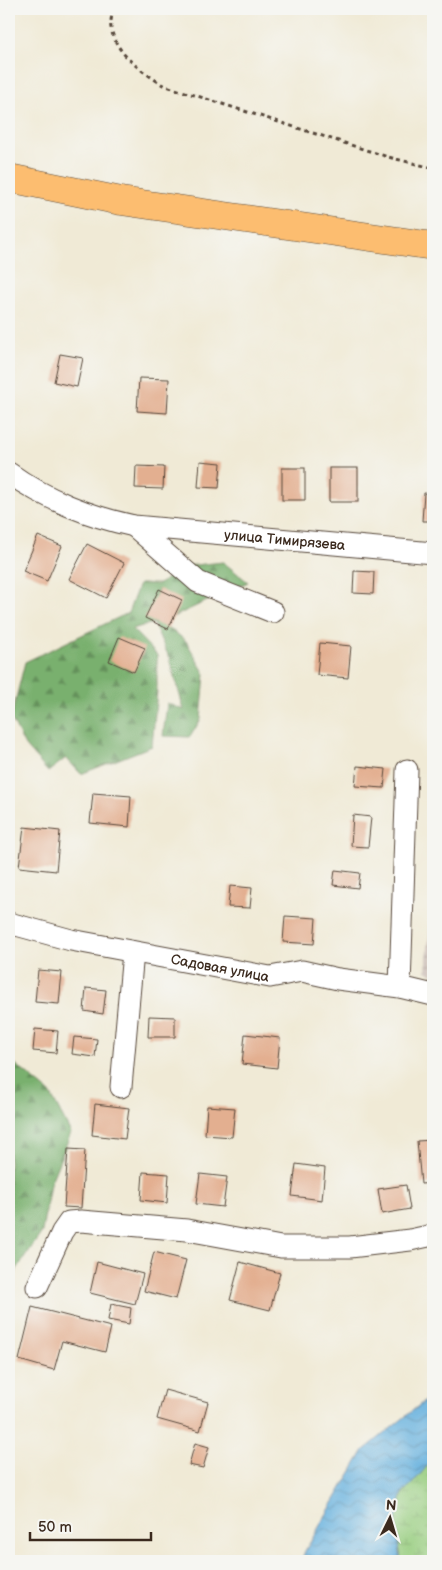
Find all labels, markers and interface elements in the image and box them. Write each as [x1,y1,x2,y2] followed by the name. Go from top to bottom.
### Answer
[223,526,347,554] street label: улица Тимирязева
[170,951,271,986] street label: Садовая улица
[364,1492,414,1542] north arrow
[385,1497,397,1514] text: N
[30,1510,151,1542] scale bar
[38,1518,72,1537] text: 50 m

